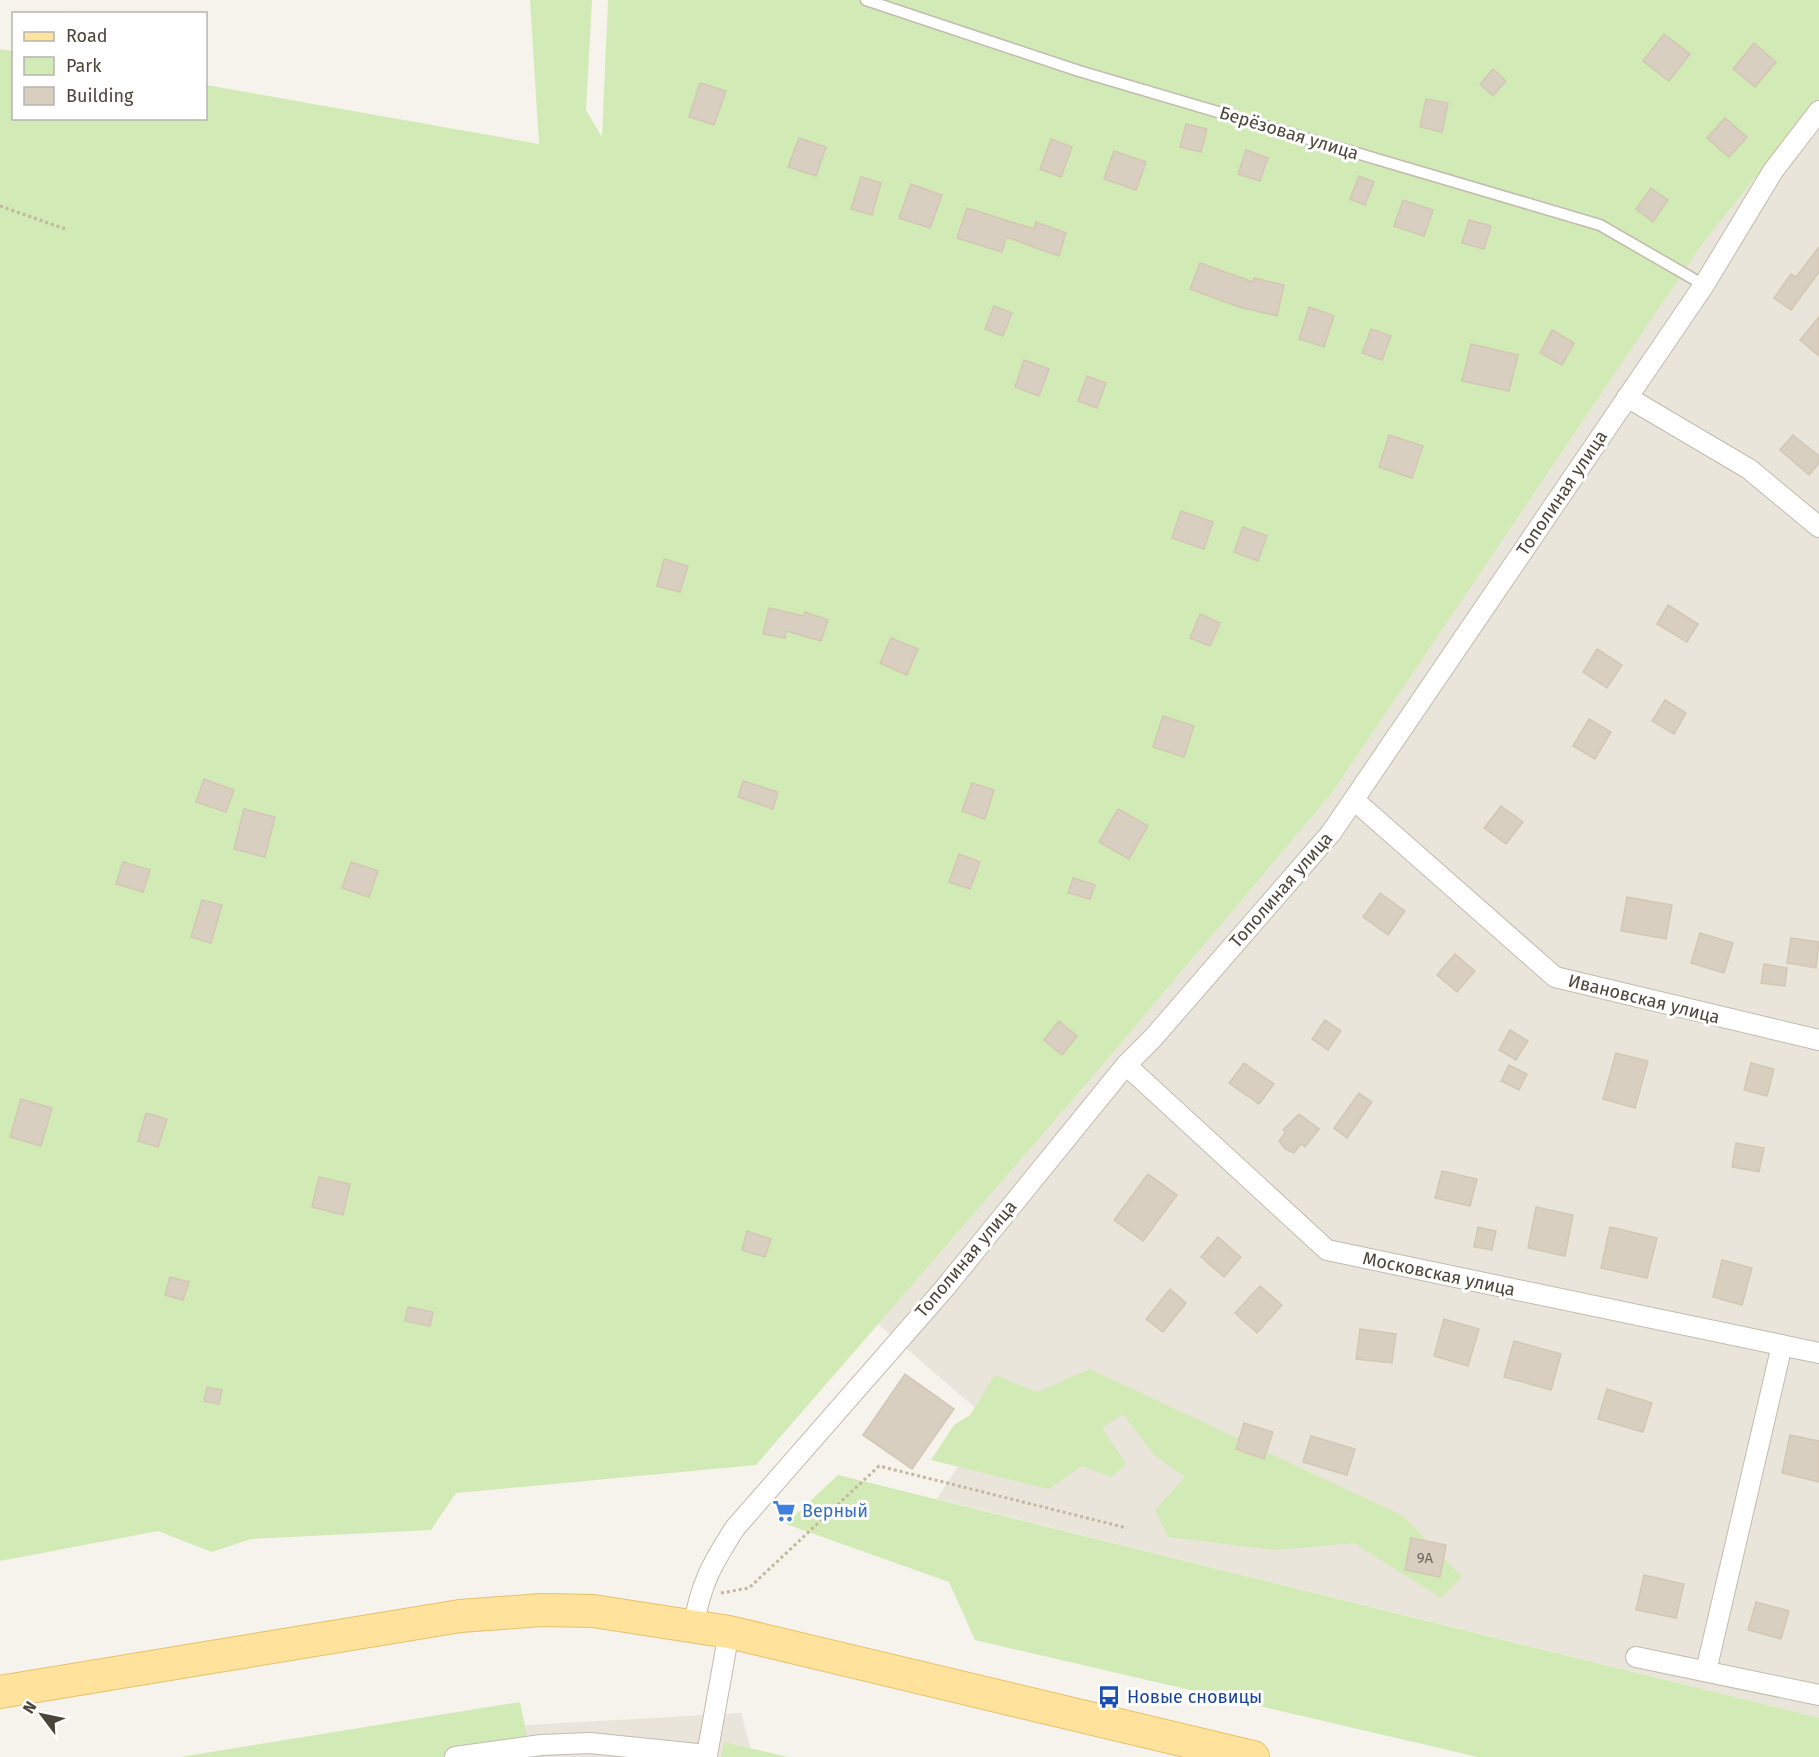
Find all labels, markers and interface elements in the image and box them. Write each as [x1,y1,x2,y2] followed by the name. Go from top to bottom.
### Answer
[12,12,207,120] legend
[66,25,108,47] text: Road
[66,55,102,77] text: Park
[66,85,134,107] text: Building
[1217,101,1361,165] street label: Берёзовая улица
[1512,426,1612,560] street label: Тополиная улица
[1225,828,1337,952] street label: Тополиная улица
[1566,970,1722,1028] street label: Ивановская улица
[911,1196,1021,1322] street label: Тополиная улица
[1361,1247,1517,1301] street label: Московская улица
[771,1498,797,1524] supermarket icon: Верный
[802,1500,868,1522] place label: Верный
[1417,1549,1434,1567] house number: 9А
[1096,1684,1122,1710] bus stop icon: Новые сновицы
[12,1685,72,1745] north arrow
[1127,1686,1262,1708] place label: Новые сновицы
[19,1698,41,1717] text: N

